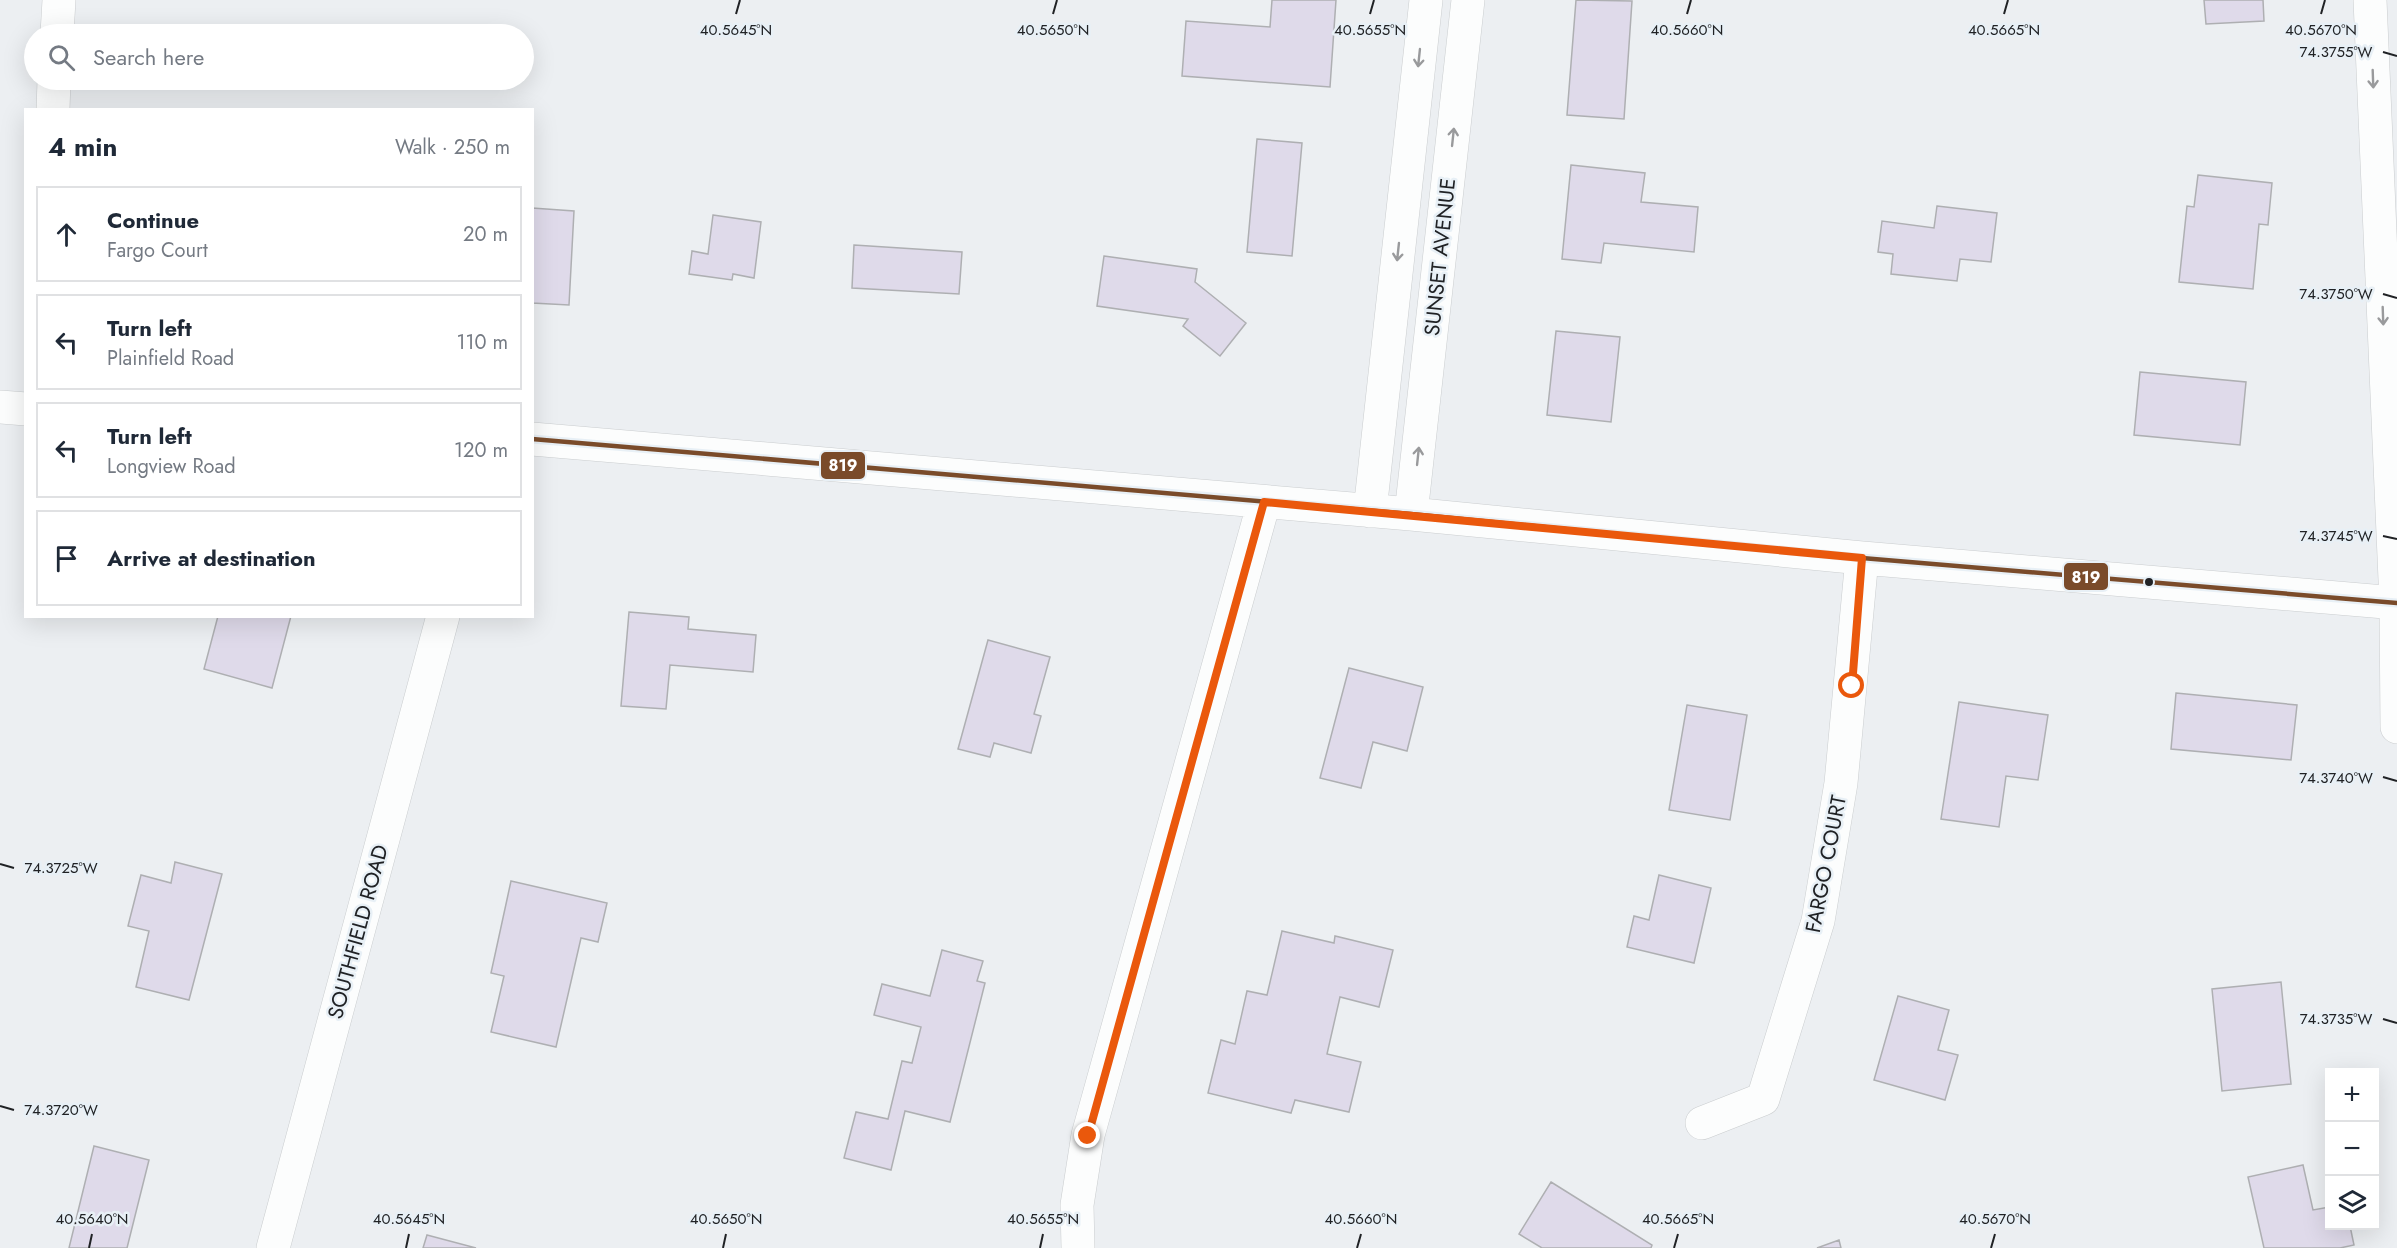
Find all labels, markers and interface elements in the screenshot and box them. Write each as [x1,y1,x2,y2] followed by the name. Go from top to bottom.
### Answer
[700,19,772,41] text: 40.5645°N
[1017,19,1089,41] text: 40.5650°N
[1334,19,1406,41] text: 40.5655°N
[1651,19,1723,41] text: 40.5660°N
[1968,19,2040,41] text: 40.5665°N
[2285,19,2357,41] text: 40.5670°N
[24,24,534,90] search box
[45,41,78,74] icon: search
[93,41,204,73] text: Search here
[2300,41,2373,63] text: 74.3755°W
[1413,48,1424,68] one-way arrow
[2367,69,2378,89] one-way arrow
[48,128,117,166] text: 4 min
[1448,128,1459,147] one-way arrow
[395,133,510,162] text: Walk · 250 m
[1417,177,1463,337] street label: SUNSET AVENUE
[107,204,199,236] text: Continue
[50,218,83,251] icon: ahead
[463,220,508,249] text: 20 m
[107,236,208,265] text: Fargo Court
[1392,242,1403,261] one-way arrow
[2299,283,2373,305] text: 74.3750°W
[2377,306,2388,326] one-way arrow
[107,312,192,344] text: Turn left
[50,326,83,359] icon: left
[456,328,508,357] text: 110 m
[107,344,234,373] text: Plainfield Road
[107,420,192,452] text: Turn left
[50,434,83,467] icon: left
[454,436,508,465] text: 120 m
[1413,447,1424,466] one-way arrow
[820,451,866,480] line badge: 819
[107,452,236,481] text: Longview Road
[829,454,857,477] text: 819
[2299,525,2373,547] text: 74.3745°W
[50,542,83,575] icon: arrive
[107,542,316,574] text: Arrive at destination
[2063,562,2109,591] line badge: 819
[2072,566,2100,589] text: 819
[2143,576,2155,588] unlabelled marker
[1838,672,1864,698] route start
[2299,767,2373,789] text: 74.3740°W
[1798,792,1854,935] street label: FARGO COURT
[320,842,396,1022] street label: SOUTHFIELD ROAD
[25,857,98,879] text: 74.3725°W
[2300,1008,2372,1030] text: 74.3735°W
[2325,1068,2379,1230] map controls
[2325,1068,2379,1122] button: +
[24,1099,98,1121] text: 74.3720°W
[1074,1122,1100,1148] route end
[2325,1122,2379,1176] button: −
[2325,1176,2379,1230] button: layers
[56,1208,128,1230] text: 40.5640°N
[373,1208,445,1230] text: 40.5645°N
[690,1208,762,1230] text: 40.5650°N
[1007,1208,1079,1230] text: 40.5655°N
[1325,1208,1397,1230] text: 40.5660°N
[1642,1208,1714,1230] text: 40.5665°N
[1959,1208,2031,1230] text: 40.5670°N

